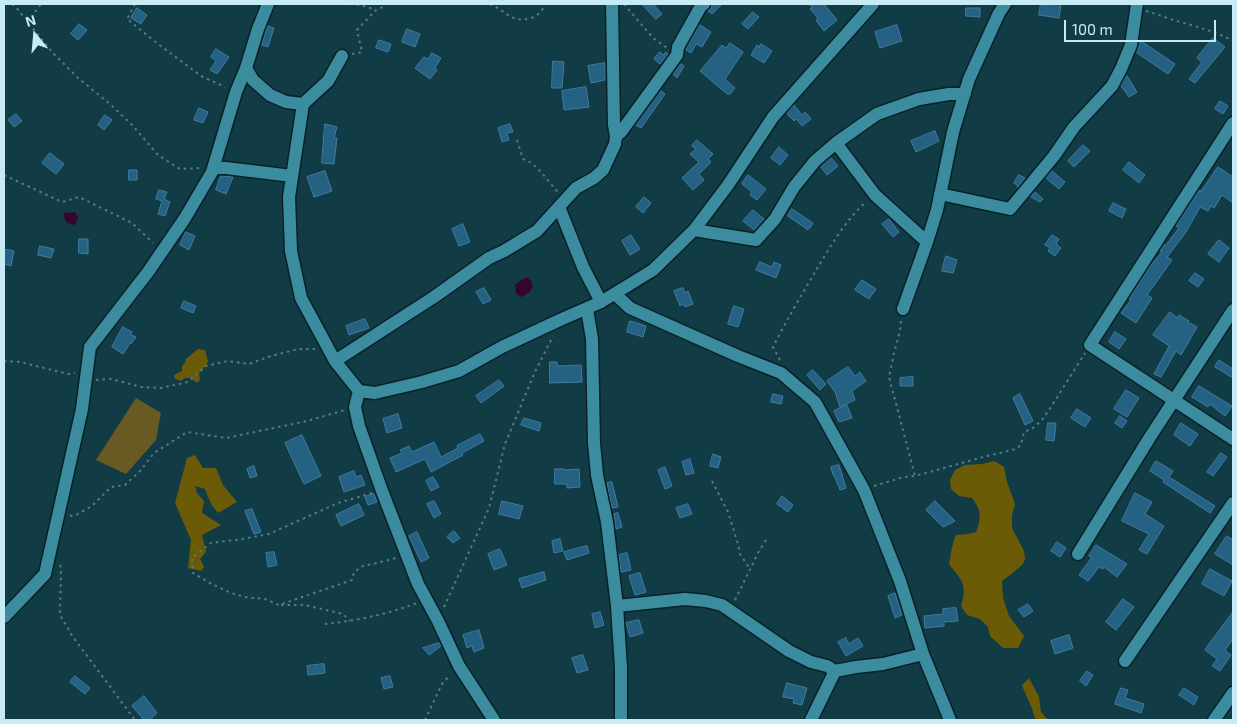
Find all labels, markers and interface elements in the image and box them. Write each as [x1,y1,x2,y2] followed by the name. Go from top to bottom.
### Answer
[10,10,60,60] north arrow
[1067,10,1220,42] scale bar
[23,11,38,30] text: N
[1072,20,1113,38] text: 100 m

